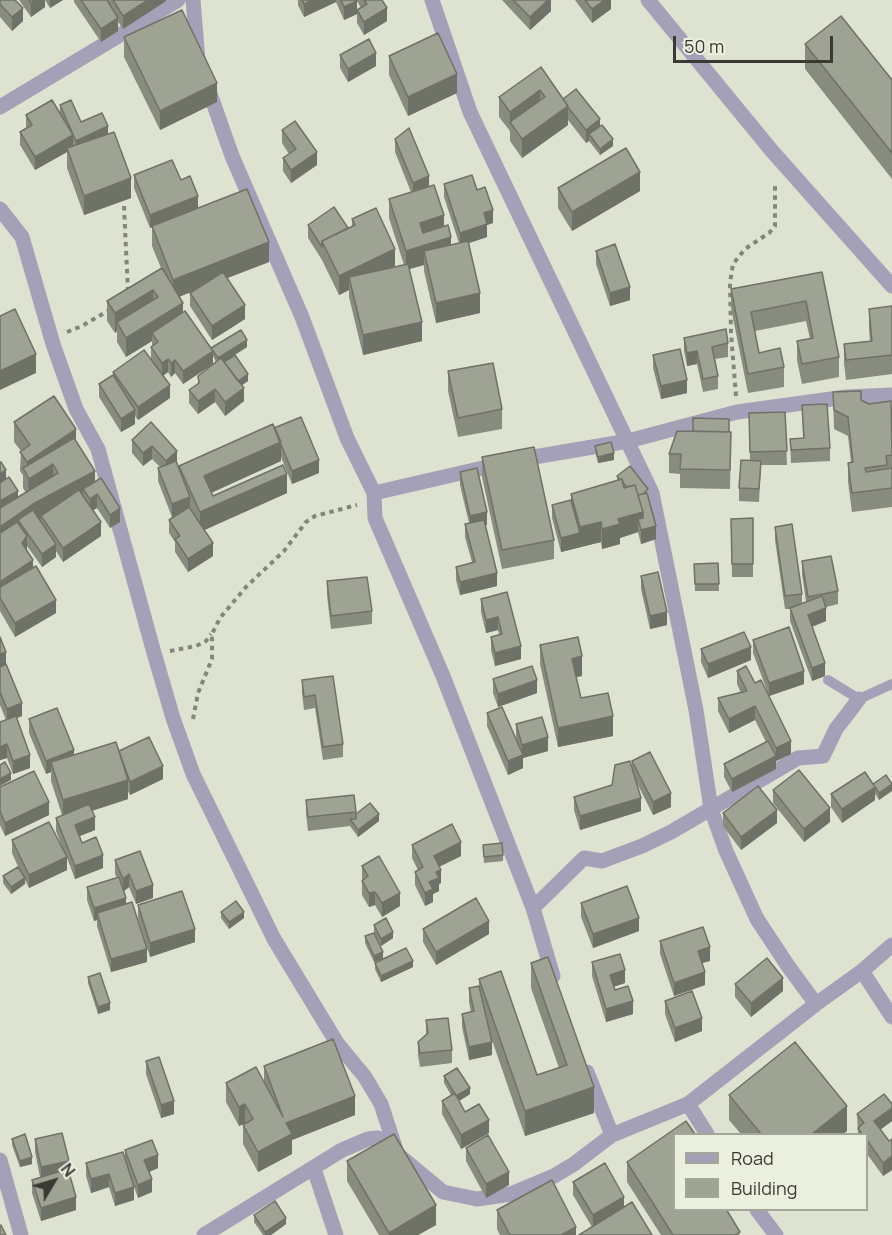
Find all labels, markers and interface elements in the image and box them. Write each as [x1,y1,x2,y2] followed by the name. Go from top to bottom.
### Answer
[676,24,836,62] scale bar
[684,34,724,58] text: 50 m
[673,1133,868,1211] legend
[731,1146,774,1170] text: Road
[24,1151,84,1211] north arrow
[56,1159,80,1181] text: N
[731,1176,797,1200] text: Building

